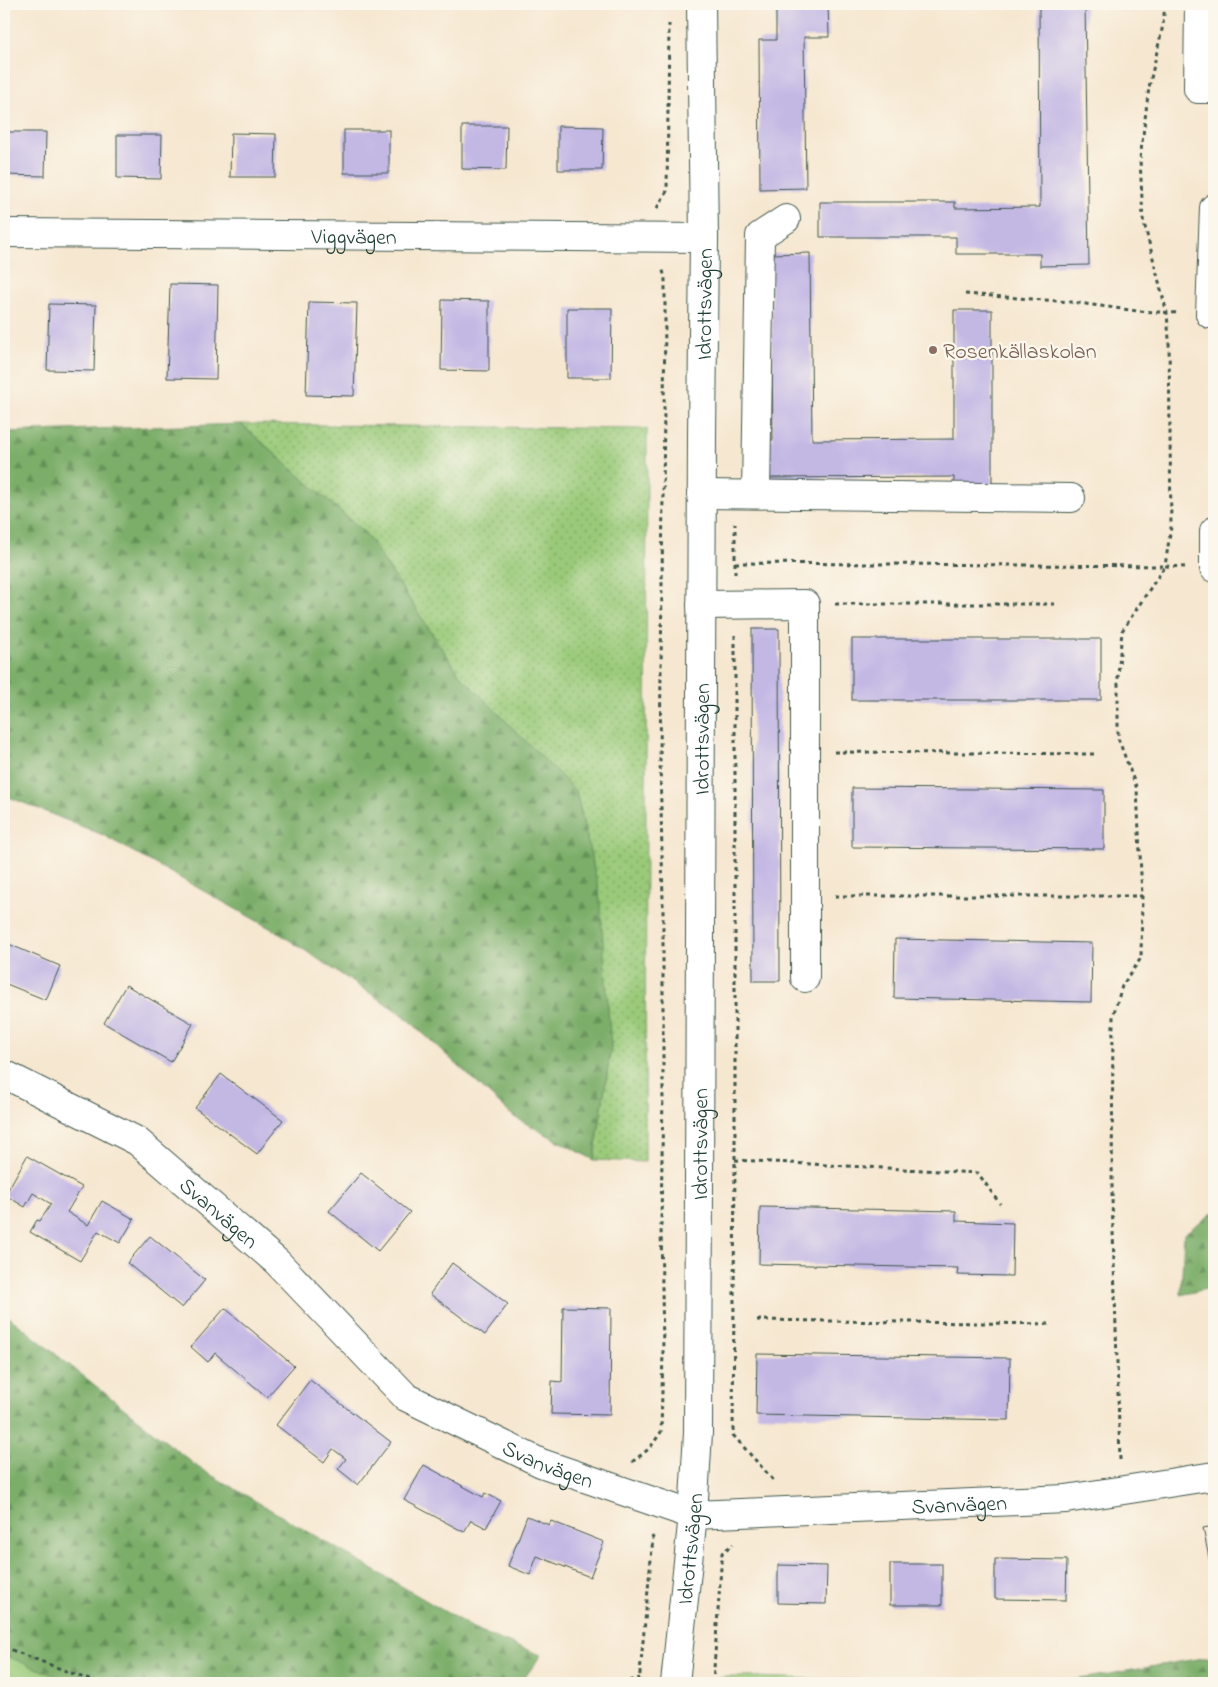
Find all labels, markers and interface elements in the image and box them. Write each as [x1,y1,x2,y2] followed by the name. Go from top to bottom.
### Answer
[310,222,397,256] street label: Viggvägen
[690,248,724,360] street label: Idrottsvägen
[943,337,1097,369] place label: Rosenkällaskolan
[927,344,939,356] marker: Rosenkällaskolan
[688,683,721,795] street label: Idrottsvägen
[686,1088,719,1200] street label: Idrottsvägen
[171,1171,264,1258] street label: Svanvägen
[496,1433,597,1499] street label: Svanvägen
[911,1489,1008,1525] street label: Svanvägen
[670,1492,713,1607] street label: Idrottsvägen

